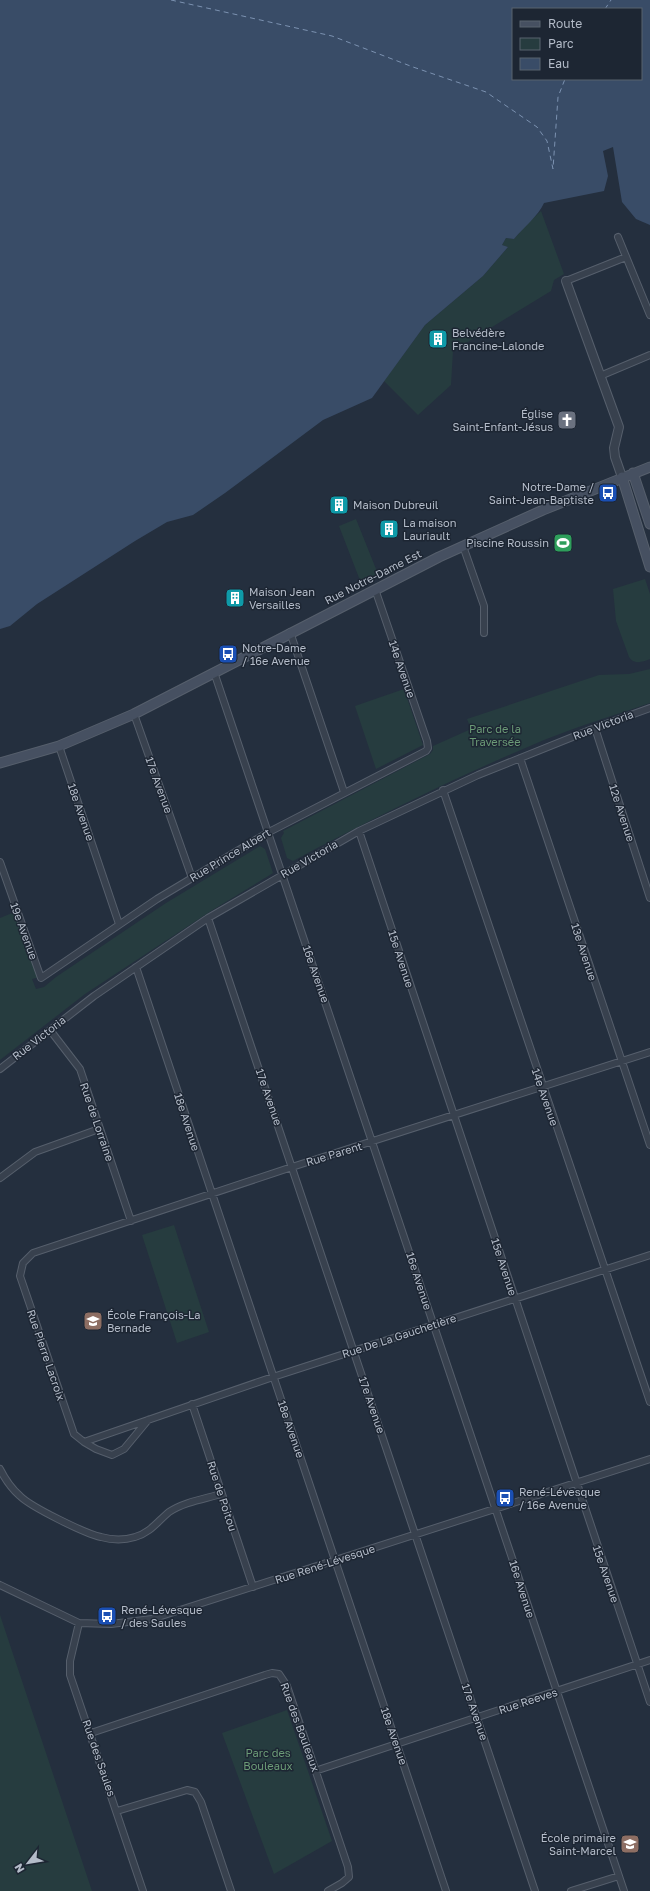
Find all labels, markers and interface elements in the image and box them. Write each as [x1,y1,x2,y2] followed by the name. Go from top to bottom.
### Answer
[512,8,642,80] legend
[548,16,582,31] text: Route
[548,36,574,51] text: Parc
[548,56,569,71] text: Eau
[452,326,545,352] place label: Belvédère Francine-Lalonde
[427,328,449,350] building icon: Belvédère Francine-Lalonde
[452,407,553,433] place label: Église Saint-Enfant-Jésus
[556,409,578,431] church icon: Église Saint-Enfant-Jésus
[489,480,594,506] place label: Notre-Dame / Saint-Jean-Baptiste
[597,482,619,504] bus stop icon: Notre-Dame / Saint-Jean-Baptiste
[328,494,350,516] building icon: Maison Dubreuil
[353,498,439,511] place label: Maison Dubreuil
[403,516,456,542] place label: La maison Lauriault
[378,518,400,540] building icon: La maison Lauriault
[552,532,574,554] sports icon: Piscine Roussin
[466,536,549,549] place label: Piscine Roussin
[322,547,423,607] street label: Rue Notre-Dame Est
[249,585,315,611] place label: Maison Jean Versailles
[224,587,246,609] building icon: Maison Jean Versailles
[387,638,418,699] street label: 14e Avenue
[242,641,310,667] place label: Notre-Dame / 16e Avenue
[217,643,239,665] bus stop icon: Notre-Dame / 16e Avenue
[571,707,635,742] street label: Rue Victoria
[469,722,521,748] park label: Parc de la Traversée
[143,755,176,815] street label: 17e Avenue
[66,781,97,842] street label: 18e Avenue
[607,782,638,843] street label: 12e Avenue
[187,825,273,884] street label: Rue Prince Albert
[278,837,340,880] street label: Rue Victoria
[8,900,41,961] street label: 19e Avenue
[569,921,600,982] street label: 13e Avenue
[386,928,417,989] street label: 15e Avenue
[301,943,332,1004] street label: 16e Avenue
[10,1013,68,1062] street label: Rue Victoria
[530,1066,561,1127] street label: 14e Avenue
[254,1067,285,1127] street label: 17e Avenue
[78,1081,117,1163] street label: Rue de Lorraine
[172,1091,203,1152] street label: 18e Avenue
[304,1139,363,1168] street label: Rue Parent
[489,1236,520,1297] street label: 15e Avenue
[404,1250,435,1311] street label: 16e Avenue
[25,1308,68,1402] street label: Rue Pierre Lacroix
[107,1308,201,1334] place label: École François-La Bernade
[82,1310,104,1332] school or university icon: École François-La Bernade
[340,1311,458,1360] street label: Rue De La Gauchetière
[357,1375,388,1435] street label: 17e Avenue
[276,1398,307,1459] street label: 18e Avenue
[205,1459,240,1533] street label: Rue de Poitou
[519,1485,600,1511] place label: René-Lévesque / 16e Avenue
[494,1487,516,1509] bus stop icon: René-Lévesque / 16e Avenue
[273,1541,376,1586] street label: Rue René-Lévesque
[591,1544,622,1604] street label: 15e Avenue
[507,1558,538,1619] street label: 16e Avenue
[121,1603,202,1629] place label: René-Lévesque / des Saules
[96,1605,118,1627] bus stop icon: René-Lévesque / des Saules
[278,1680,323,1773] street label: Rue des Bouleaux
[460,1682,491,1742] street label: 17e Avenue
[497,1685,559,1716] street label: Rue Reeves
[379,1705,410,1766] street label: 18e Avenue
[80,1718,119,1798] street label: Rue des Saules
[243,1746,293,1772] park label: Parc des Bouleaux
[541,1831,616,1857] place label: École primaire Saint-Marcel
[619,1833,641,1855] school or university icon: École primaire Saint-Marcel
[8,1843,48,1883] north arrow
[11,1861,27,1875] text: N

